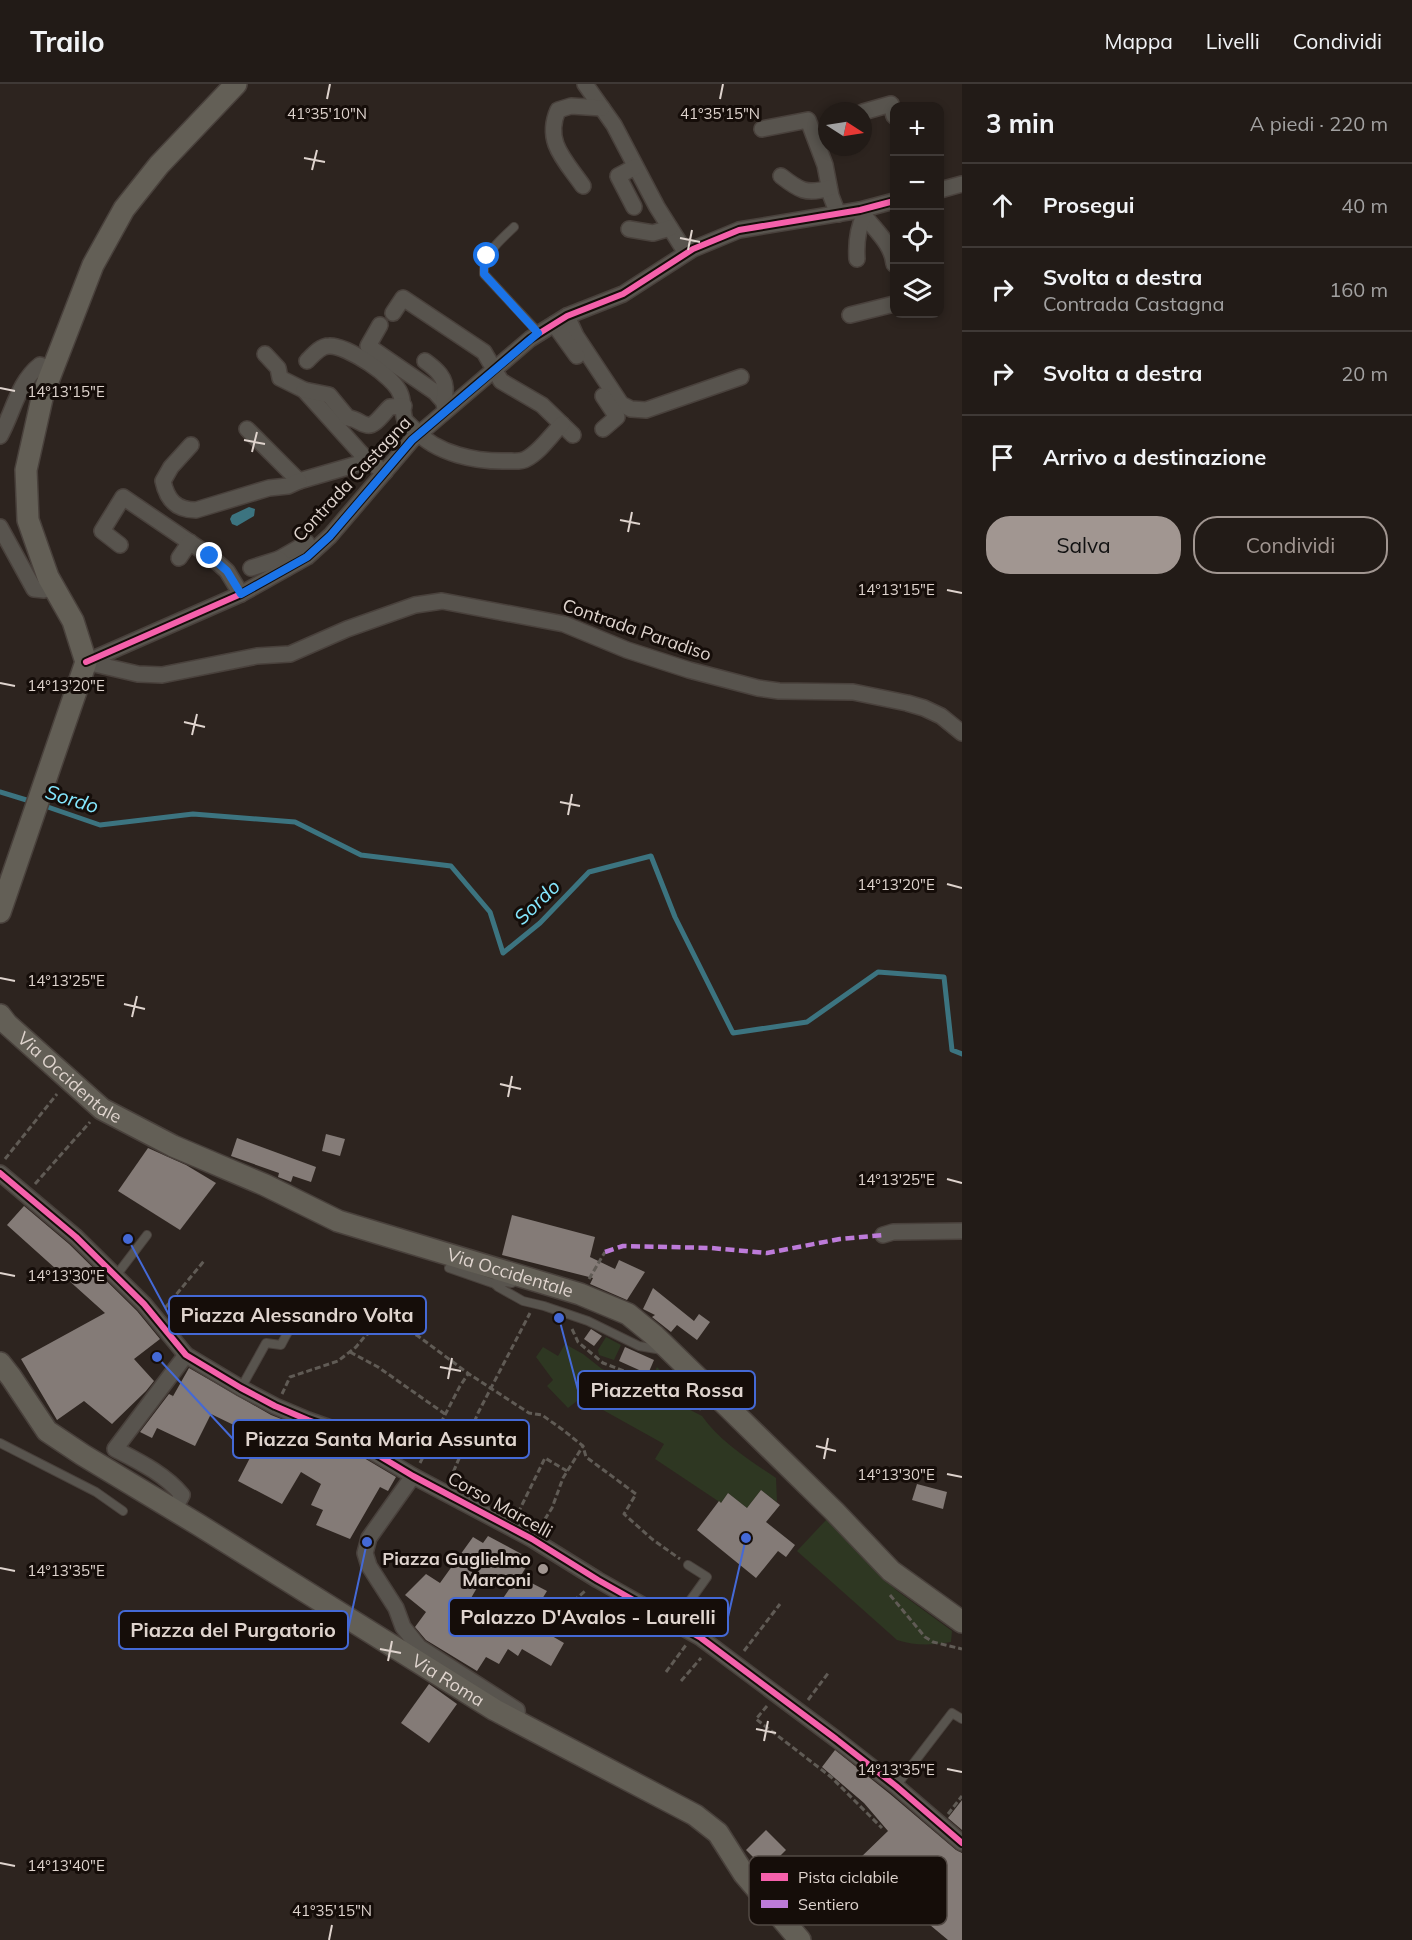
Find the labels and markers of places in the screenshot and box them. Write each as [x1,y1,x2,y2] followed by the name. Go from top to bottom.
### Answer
[169,1296,426,1334] callout: Piazza Alessandro Volta
[578,1371,755,1409] callout: Piazzetta Rossa
[233,1420,529,1458] callout: Piazza Santa Maria Assunta
[382,1547,531,1591] place label: Piazza Guglielmo Marconi
[536,1562,550,1576] marker: Piazza Guglielmo Marconi
[449,1598,728,1636] callout: Palazzo D'Avalos - Laurelli
[119,1611,348,1649] callout: Piazza del Purgatorio

